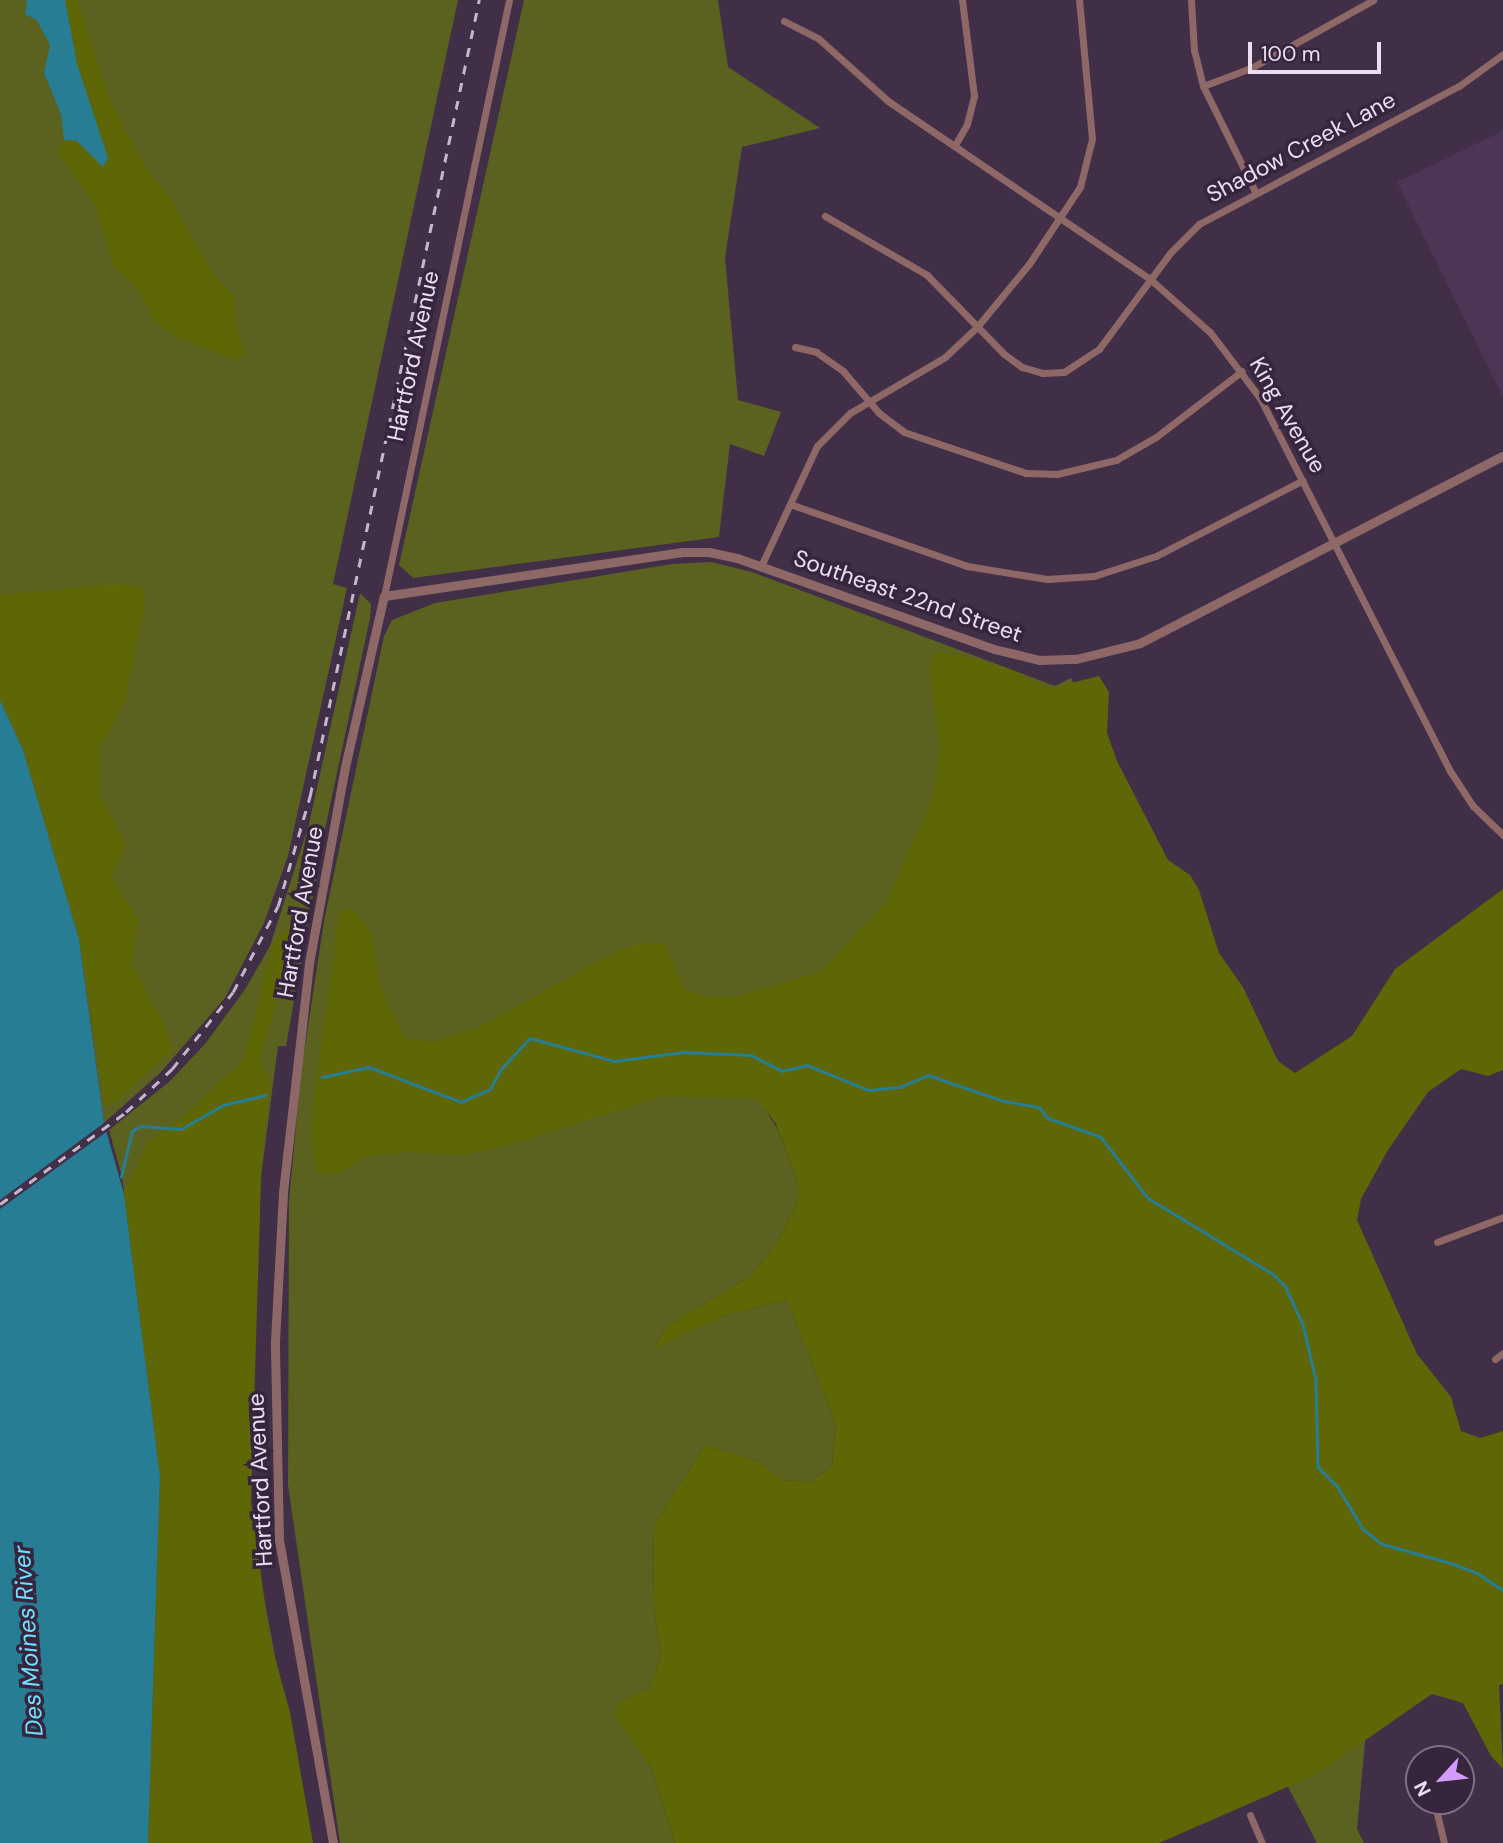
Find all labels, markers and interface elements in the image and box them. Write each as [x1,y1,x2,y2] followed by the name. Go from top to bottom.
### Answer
[1251,28,1384,72] scale bar
[1261,40,1321,68] text: 100 m
[1202,86,1400,208] street label: Shadow Creek Lane
[381,268,445,444] street label: Hartford Avenue
[1244,352,1332,478] street label: King Avenue
[790,544,1026,648] street label: Southeast 22nd Street
[271,824,329,1000] street label: Hartford Avenue
[242,1393,278,1567] street label: Hartford Avenue
[7,1545,49,1737] water label: Des Moines River
[1405,1745,1475,1815] north arrow
[1408,1777,1437,1801] text: N

